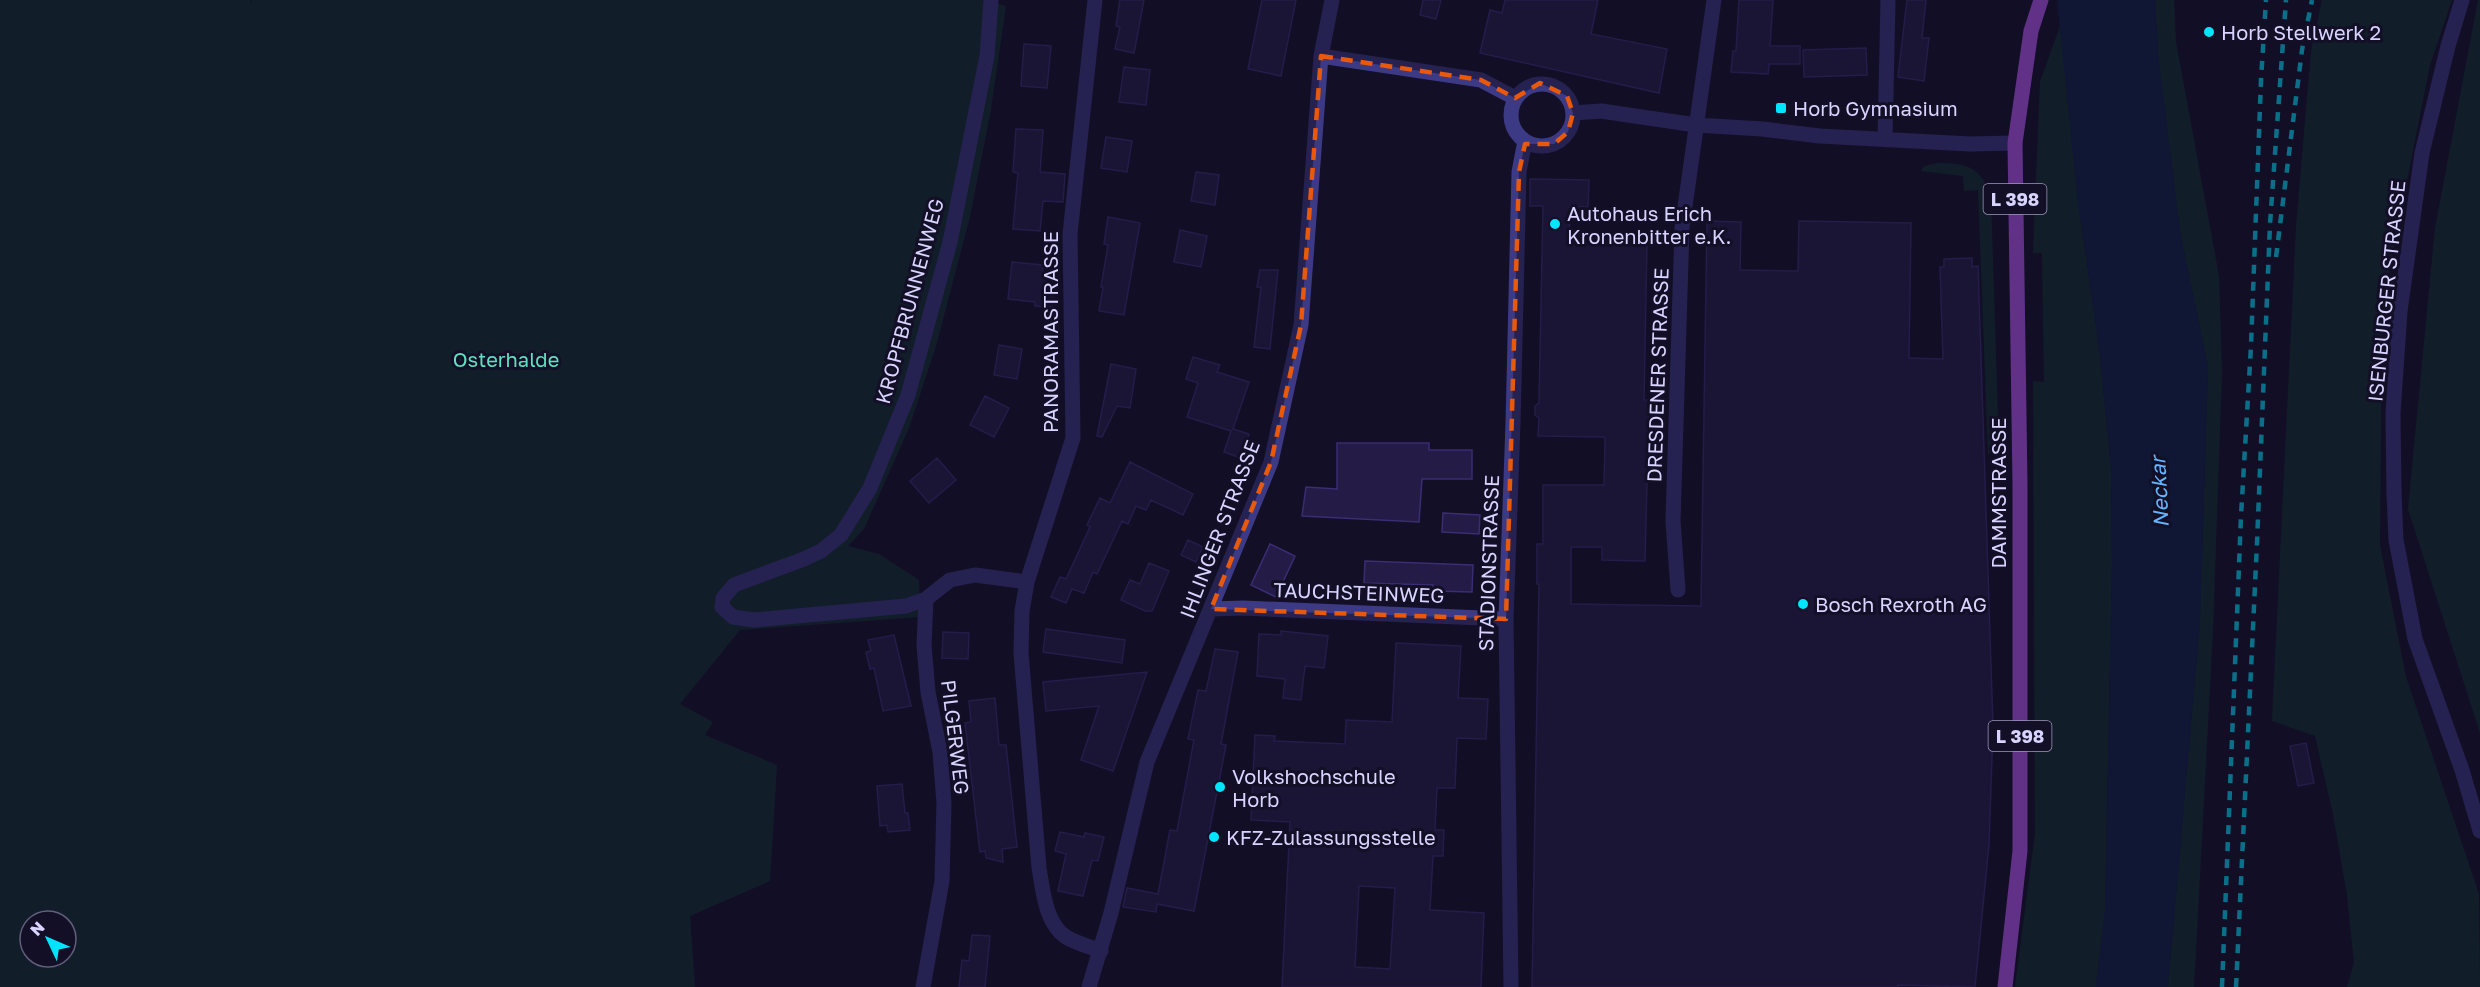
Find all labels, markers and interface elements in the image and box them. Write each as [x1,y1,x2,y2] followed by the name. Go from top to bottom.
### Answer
[2221,20,2381,44] place label: Horb Stellwerk 2
[2202,25,2216,39] marker: Horb Stellwerk 2
[1793,96,1958,120] place label: Horb Gymnasium
[1774,101,1788,115] marker: Horb Gymnasium
[2362,179,2410,403] street label: ISENBURGER STRASSE
[1984,184,2046,214] road number: L 398
[870,196,948,406] street label: KROPFBRUNNENWEG
[1567,201,1731,248] place label: Autohaus Erich Kronenbitter e.K.
[1548,217,1562,231] marker: Autohaus Erich Kronenbitter e.K.
[1038,231,1062,433] street label: PANORAMASTRASSE
[1641,267,1673,483] street label: DRESDENER STRASSE
[453,347,559,371] park label: Osterhalde
[1986,418,2010,569] street label: DAMMSTRASSE
[1174,437,1264,621] street label: IHLINGER STRASSE
[2144,453,2174,528] water label: Neckar
[1473,474,1503,652] street label: STADIONSTRASSE
[1273,577,1445,607] street label: TAUCHSTEINWEG
[1815,592,1987,616] place label: Bosch Rexroth AG
[1796,597,1810,611] marker: Bosch Rexroth AG
[937,678,975,796] street label: PILGERWEG
[1988,721,2052,751] road number: L 398
[1232,764,1396,811] place label: Volkshochschule Horb
[1213,780,1227,794] marker: Volkshochschule Horb
[1226,825,1436,849] place label: KFZ-Zulassungsstelle
[1207,830,1221,844] marker: KFZ-Zulassungsstelle
[18,909,78,969] north arrow
[26,917,49,940] text: N

